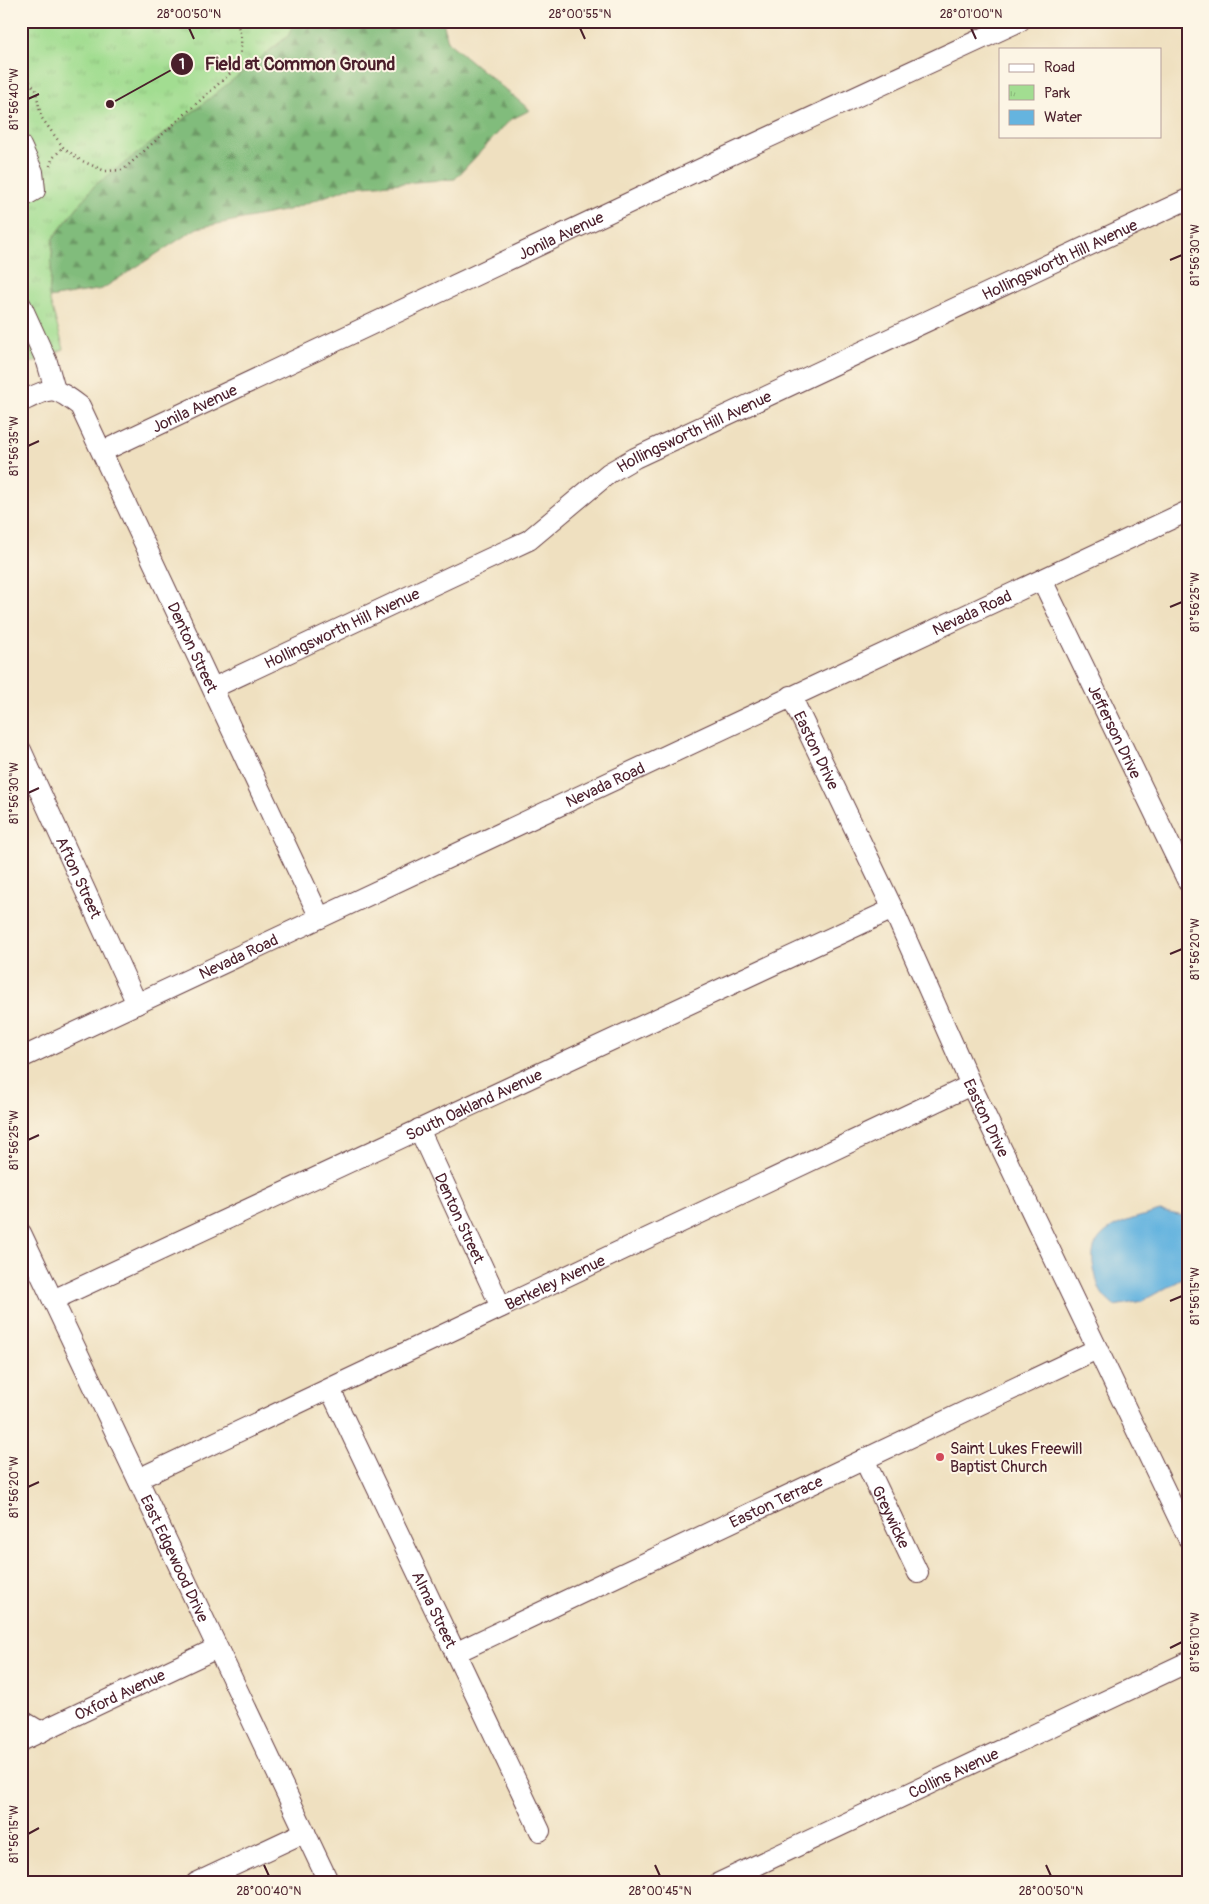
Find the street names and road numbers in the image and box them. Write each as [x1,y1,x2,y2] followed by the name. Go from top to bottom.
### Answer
[515,207,607,265] street label: Jonila Avenue
[979,215,1141,305] street label: Hollingsworth Hill Avenue
[149,380,241,437] street label: Jonila Avenue
[613,386,775,477] street label: Hollingsworth Hill Avenue
[261,584,423,674] street label: Hollingsworth Hill Avenue
[929,586,1015,640] street label: Nevada Road
[162,599,222,696] street label: Denton Street
[1083,681,1145,782] street label: Jefferson Drive
[789,708,843,793] street label: Easton Drive
[563,758,648,812] street label: Nevada Road
[51,834,106,922] street label: Afton Street
[196,930,282,984] street label: Nevada Road
[403,1065,546,1145] street label: South Oakland Avenue
[959,1076,1013,1161] street label: Easton Drive
[430,1170,489,1267] street label: Denton Street
[502,1251,609,1315] street label: Berkeley Avenue
[726,1471,826,1533] street label: Easton Terrace
[867,1483,914,1552] street label: Greywicke
[136,1492,213,1626] street label: East Edgewood Drive
[407,1568,461,1652] street label: Alma Street
[71,1665,169,1725] street label: Oxford Avenue
[905,1744,1002,1803] street label: Collins Avenue

